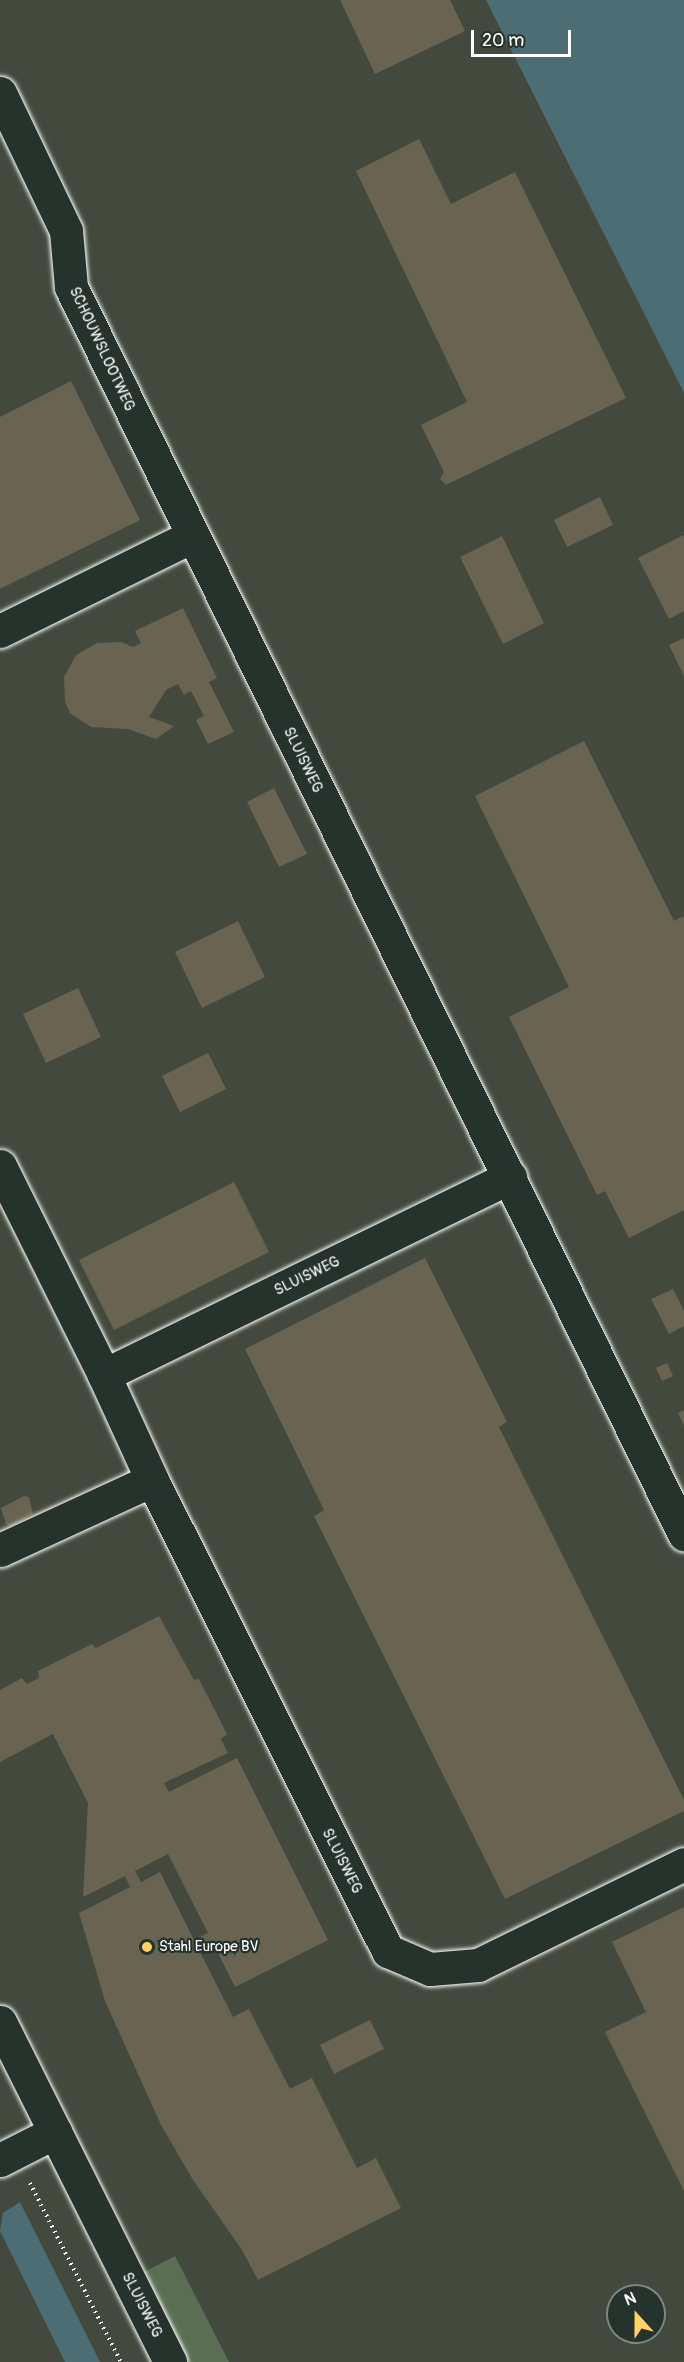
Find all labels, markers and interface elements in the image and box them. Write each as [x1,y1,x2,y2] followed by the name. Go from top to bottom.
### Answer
[474,18,574,56] scale bar
[482,29,524,52] text: 20 m
[65,284,139,414] street label: SCHOUWSLOOTWEG
[279,724,327,796] street label: SLUISWEG
[271,1252,343,1300] street label: SLUISWEG
[318,1825,366,1897] street label: SLUISWEG
[159,1938,258,1956] place label: Stahl Europe BV
[140,1940,154,1954] marker: Stahl Europe BV
[118,2269,166,2341] street label: SLUISWEG
[606,2284,666,2344] north arrow
[622,2288,639,2310] text: N

